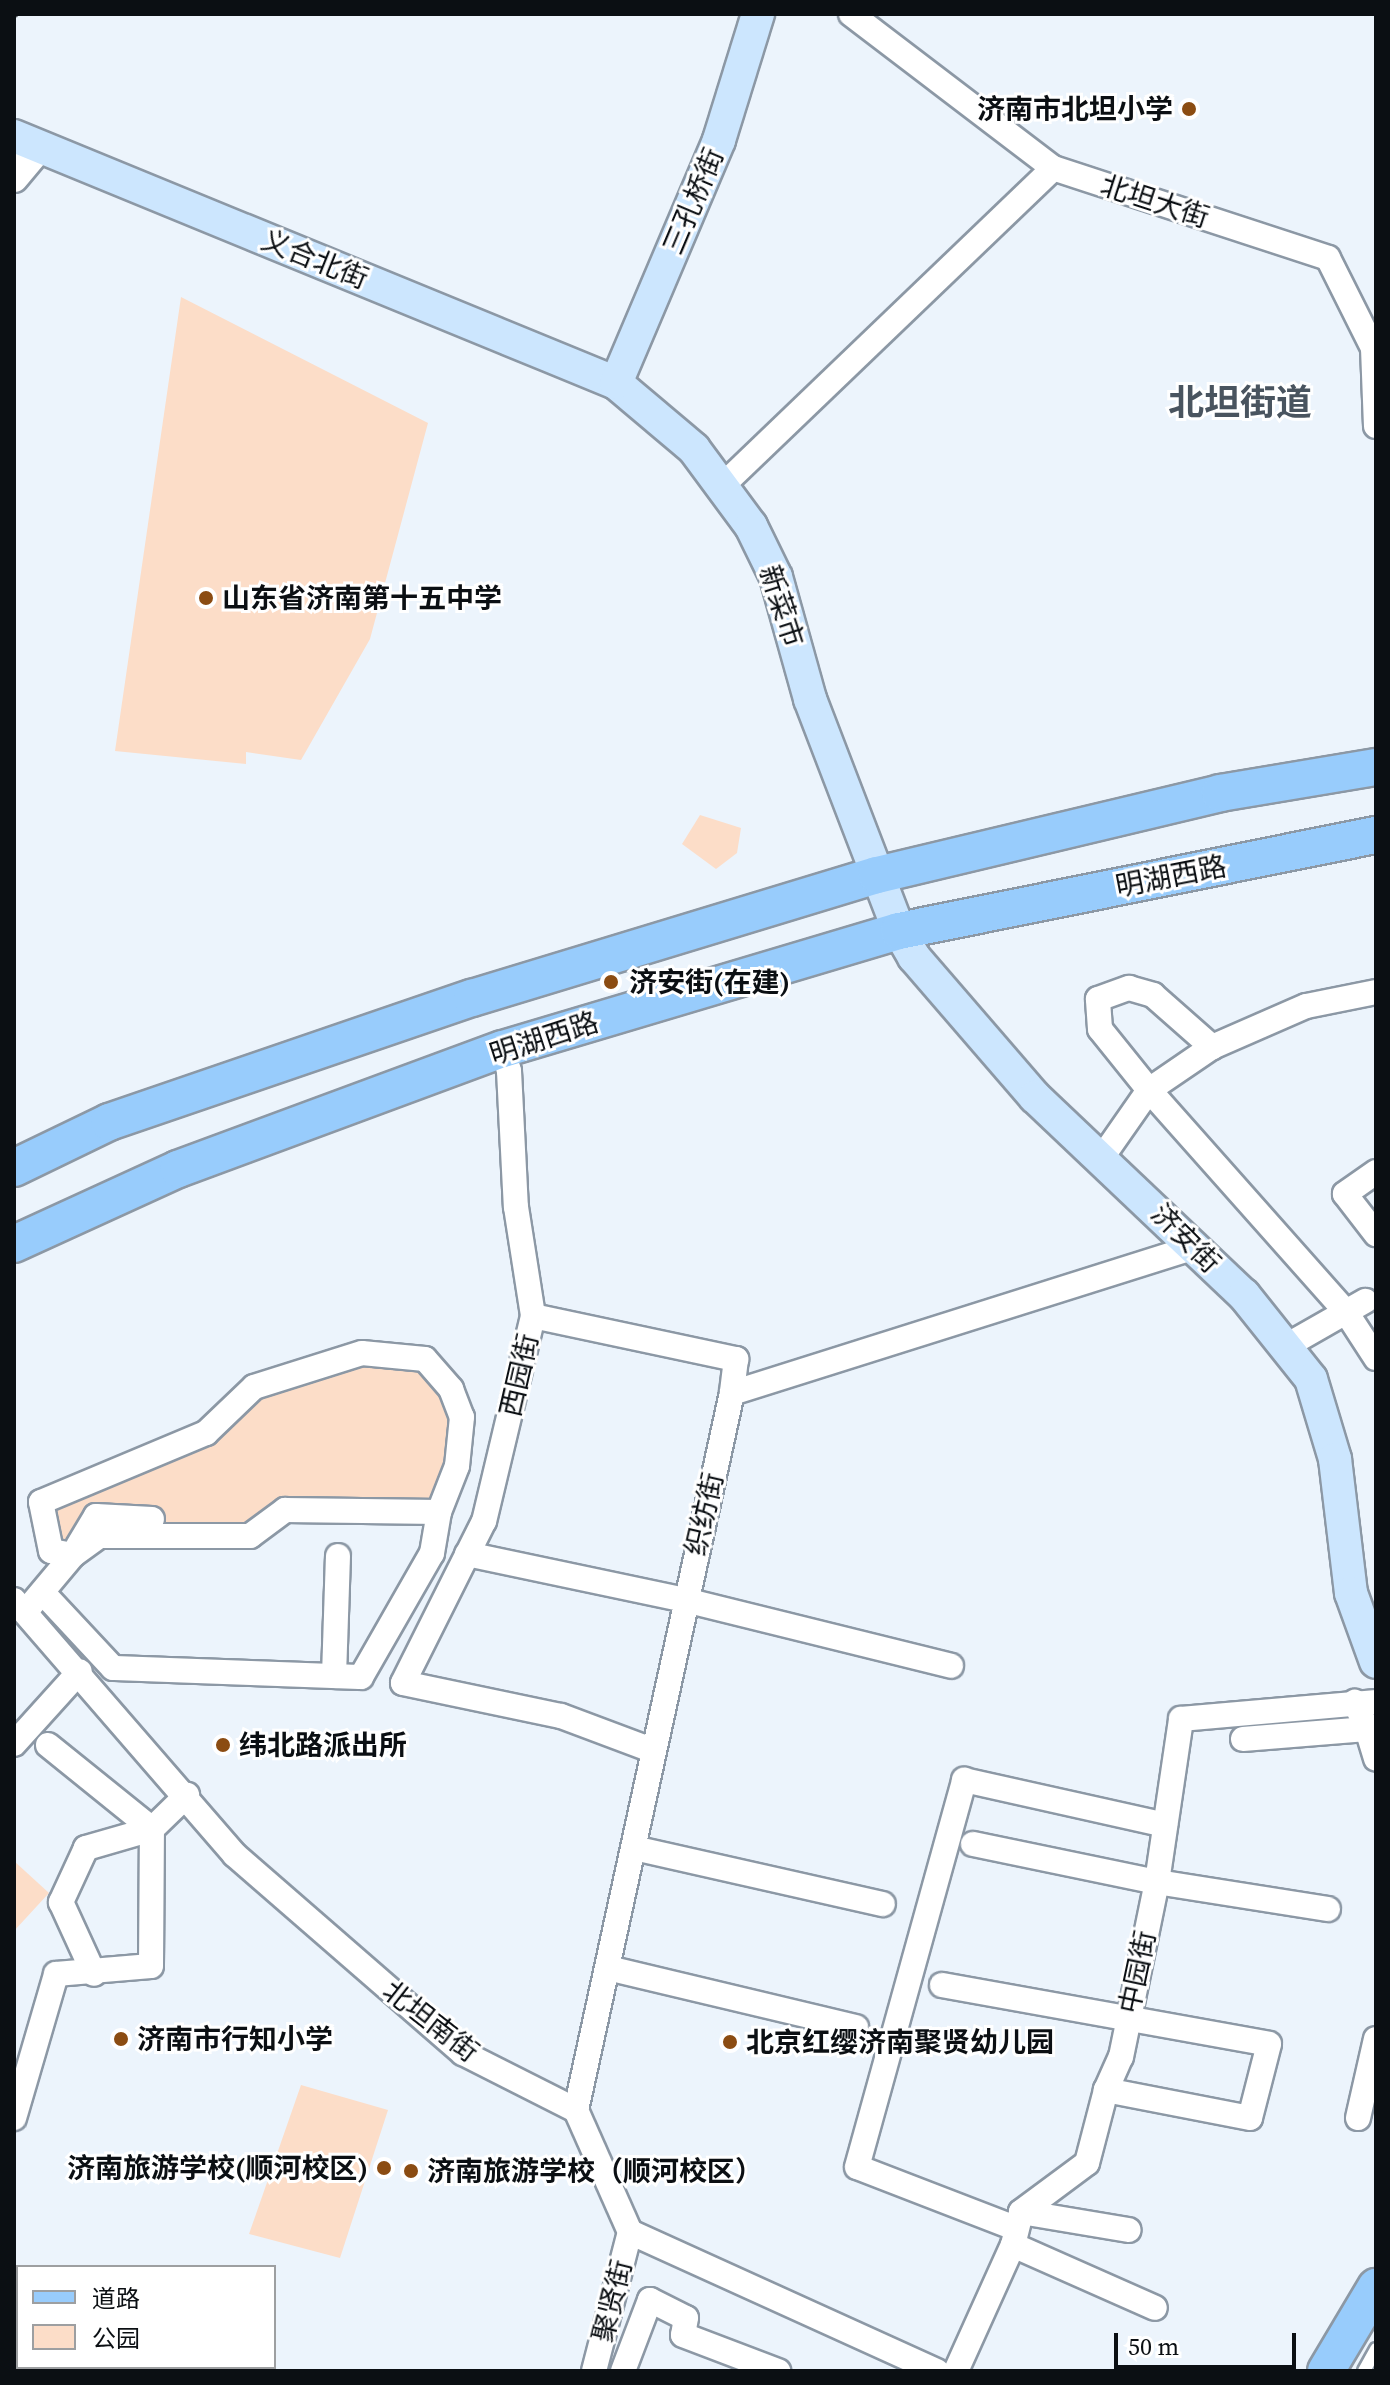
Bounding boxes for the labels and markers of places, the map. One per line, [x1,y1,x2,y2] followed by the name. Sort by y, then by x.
[977,92,1173,126] place label: 济南市北坦小学
[1180,100,1198,118] marker: 济南市北坦小学
[222,581,502,615] place label: 山东省济南第十五中学
[197,589,215,607] marker: 山东省济南第十五中学
[629,965,790,999] place label: 济安街(在建)
[600,971,622,993] marker: 济安街(在建)
[239,1728,407,1762] place label: 纬北路派出所
[214,1736,232,1754] marker: 纬北路派出所
[137,2022,333,2056] place label: 济南市行知小学
[746,2025,1054,2059] place label: 北京红缨济南聚贤幼儿园
[112,2030,130,2048] marker: 济南市行知小学
[721,2033,739,2051] marker: 北京红缨济南聚贤幼儿园
[67,2151,368,2185] place label: 济南旅游学校(顺河校区)
[427,2154,763,2188] place label: 济南旅游学校（顺河校区）
[375,2159,393,2177] marker: 济南旅游学校(顺河校区)
[402,2162,420,2180] marker: 济南旅游学校（顺河校区）

